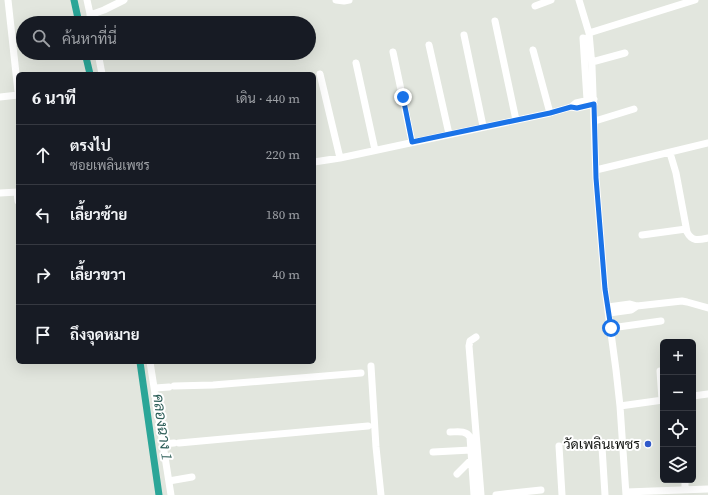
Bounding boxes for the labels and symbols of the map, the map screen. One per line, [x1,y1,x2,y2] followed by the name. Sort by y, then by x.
[394,88,412,106] route end
[602,319,620,337] route start
[148,392,178,462] water label: คลองฉาง 1
[563,434,640,454] place label: วัดเพลินเพชร
[643,439,653,449] marker: วัดเพลินเพชร

